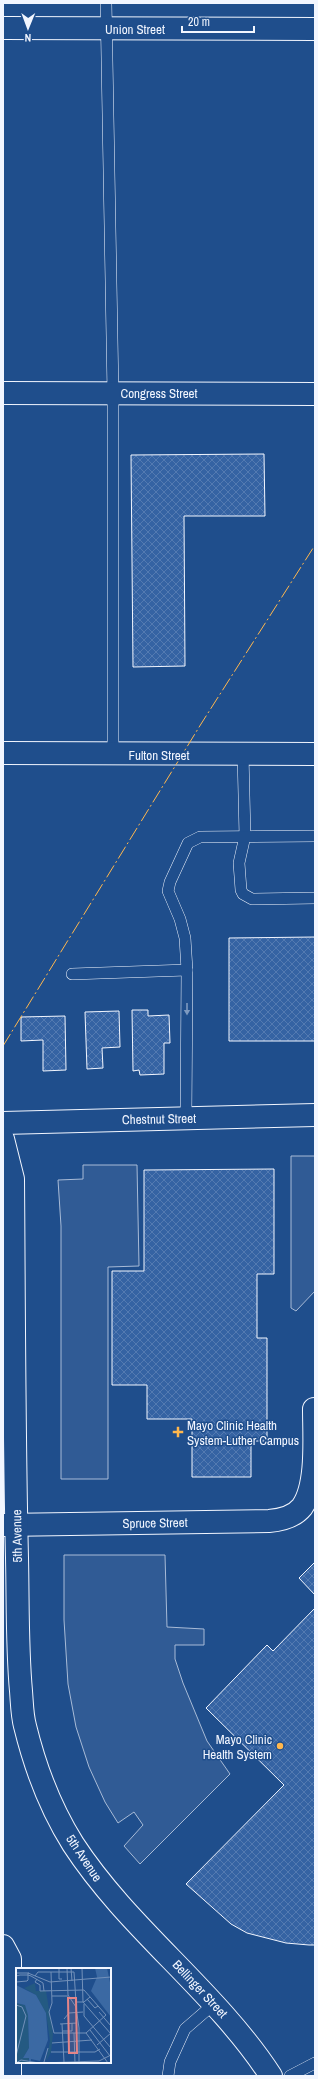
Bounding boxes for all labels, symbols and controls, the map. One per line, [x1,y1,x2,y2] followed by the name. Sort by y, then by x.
[8,8,48,48] north arrow
[182,8,254,34] scale bar
[188,14,210,30] text: 20 m
[105,21,165,38] street label: Union Street
[24,31,31,45] text: N
[120,385,198,402] street label: Congress Street
[128,747,190,764] street label: Fulton Street
[184,1003,190,1016] one-way arrow
[122,1110,196,1128] street label: Chestnut Street
[187,1417,299,1449] place label: Mayo Clinic Health System-Luther Campus
[172,1426,184,1438] marker: Mayo Clinic Health System-Luther Campus
[8,1509,26,1563] street label: 5th Avenue
[122,1514,188,1532] street label: Spruce Street
[203,1731,272,1763] place label: Mayo Clinic Health System
[275,1741,285,1751] marker: Mayo Clinic Health System
[62,1831,106,1885] street label: 5th Avenue
[169,1956,231,2022] street label: Bellinger Street
[16,1968,111,2063] inset map

